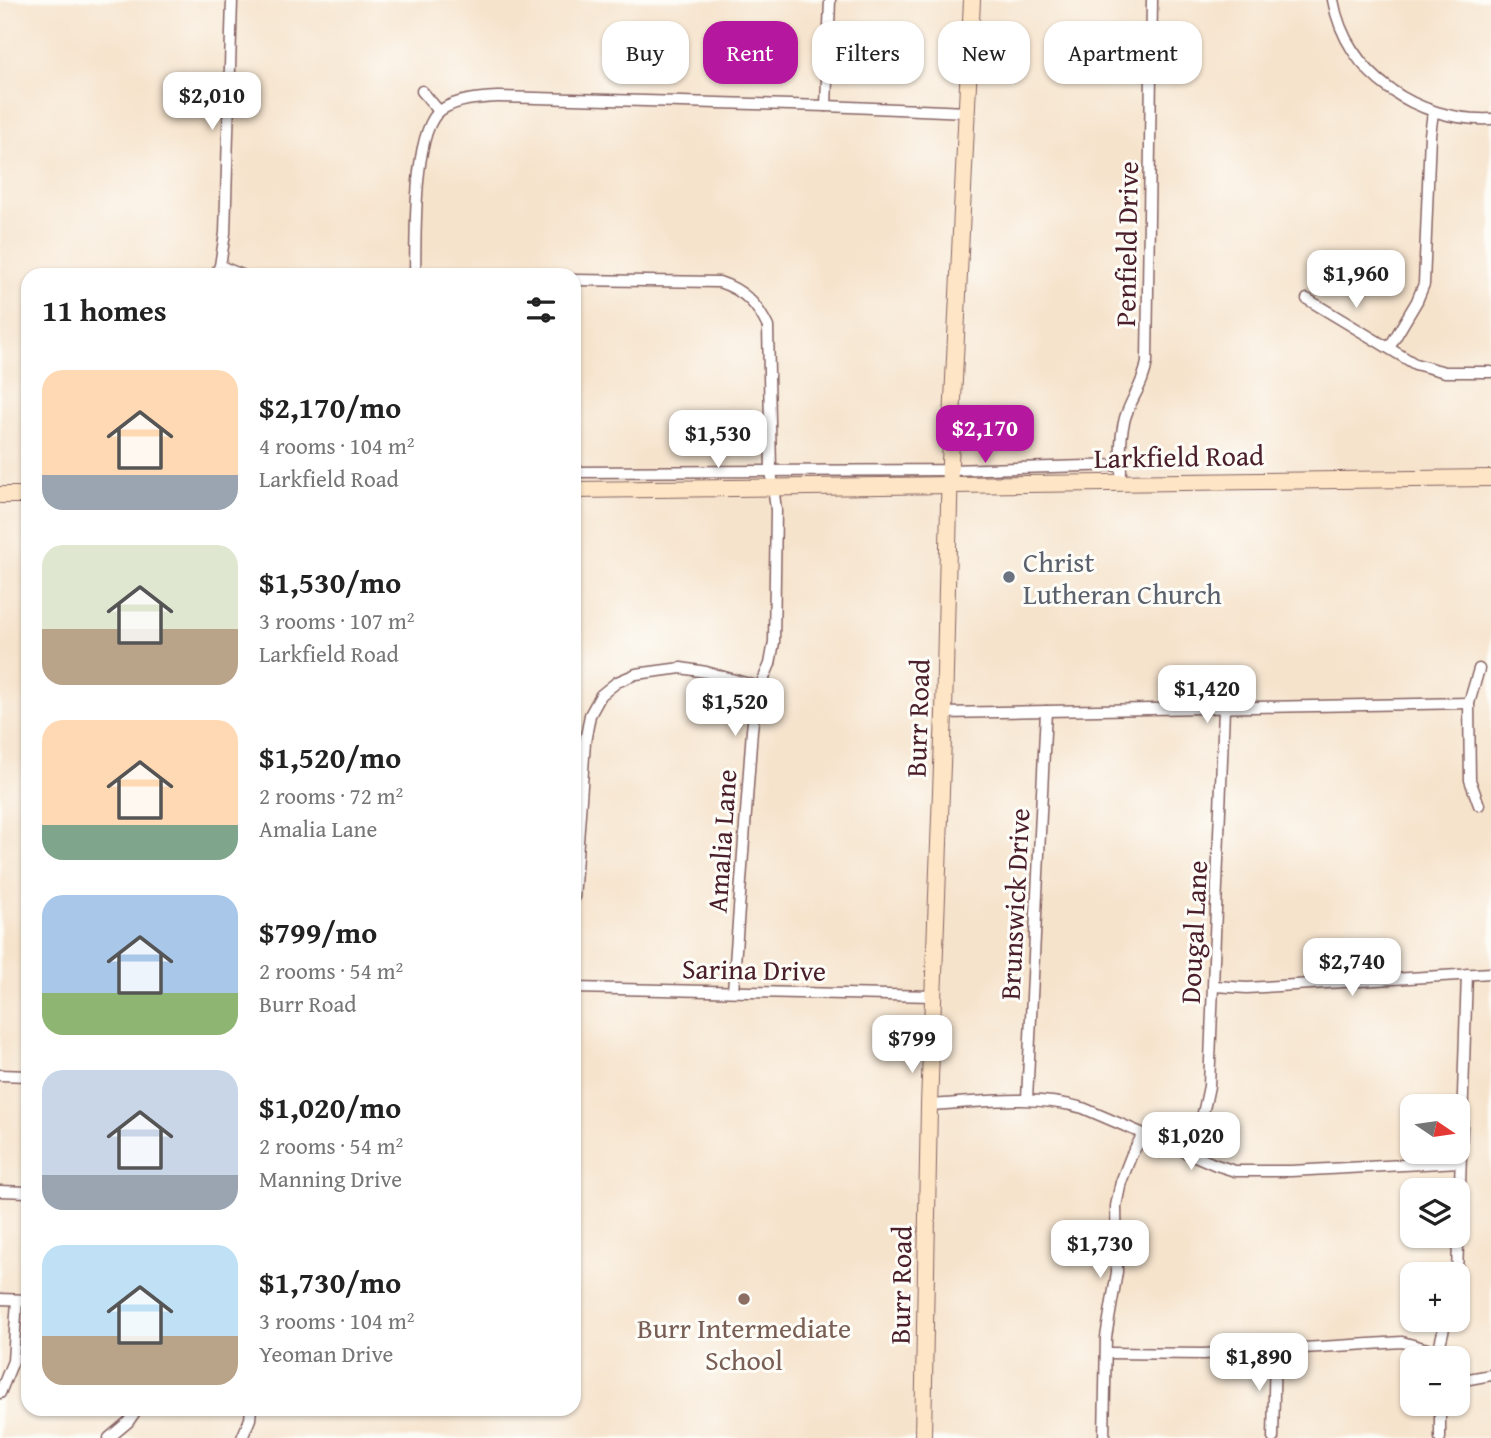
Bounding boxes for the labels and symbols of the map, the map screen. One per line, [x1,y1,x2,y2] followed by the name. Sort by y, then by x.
[155,72,269,132] pin: $2,010
[1104,161,1148,327] street label: Penfield Drive
[1299,250,1413,310] pin: $1,960
[928,406,1042,465] pin: $2,170
[661,410,775,470] pin: $1,530
[1094,434,1264,478] street label: Larkfield Road
[1023,541,1222,614] place label: Christ Lutheran Church
[1001,569,1017,585] marker: Christ Lutheran Church
[894,658,940,778] street label: Burr Road
[1150,666,1264,725] pin: $1,420
[678,678,792,738] pin: $1,520
[696,768,746,914] street label: Amalia Lane
[988,807,1040,1001] street label: Brunswick Drive
[1169,859,1217,1005] street label: Dougal Lane
[1295,939,1409,998] pin: $2,740
[682,947,826,991] street label: Sarina Drive
[871,1016,953,1075] pin: $799
[1400,1094,1470,1164] north arrow
[1134,1112,1248,1172] pin: $1,020
[1043,1220,1157,1280] pin: $1,730
[878,1225,922,1345] street label: Burr Road
[736,1291,752,1307] marker: Burr Intermediate School
[637,1307,851,1380] place label: Burr Intermediate School
[1202,1334,1316,1393] pin: $1,890

